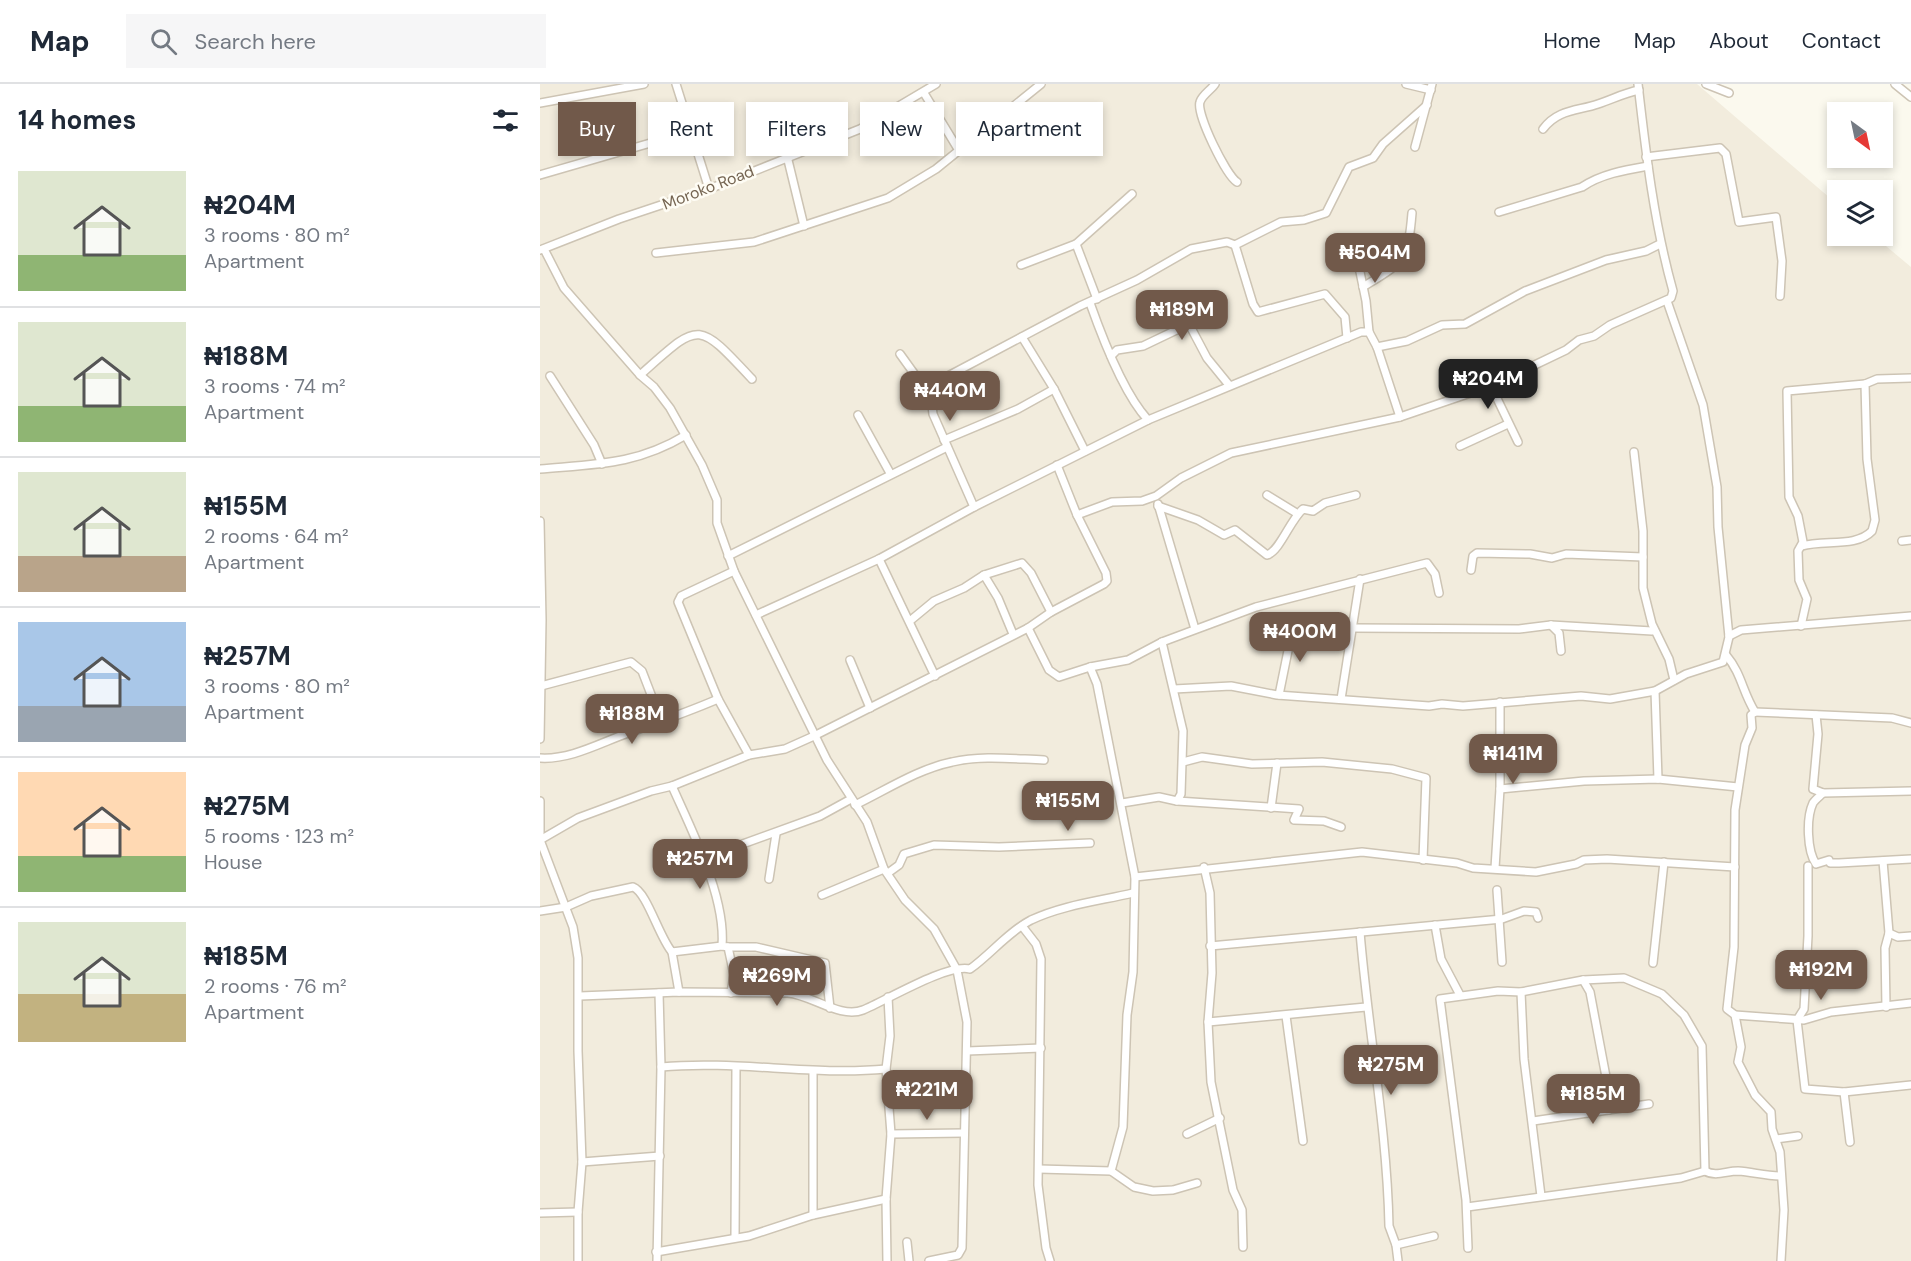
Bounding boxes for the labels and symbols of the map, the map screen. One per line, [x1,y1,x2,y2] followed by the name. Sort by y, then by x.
[1827,102,1893,168] north arrow
[659,160,757,215] street label: Moroko Road
[1333,233,1417,284] pin: ₦504M
[1140,290,1224,341] pin: ₦189M
[1446,359,1530,410] pin: ₦204M
[908,371,992,422] pin: ₦440M
[1258,612,1342,663] pin: ₦400M
[590,694,674,745] pin: ₦188M
[1471,734,1555,785] pin: ₦141M
[1026,781,1110,832] pin: ₦155M
[658,839,742,890] pin: ₦257M
[1779,950,1863,1001] pin: ₦192M
[735,956,819,1007] pin: ₦269M
[1349,1045,1433,1096] pin: ₦275M
[885,1070,969,1121] pin: ₦221M
[1551,1074,1635,1125] pin: ₦185M

